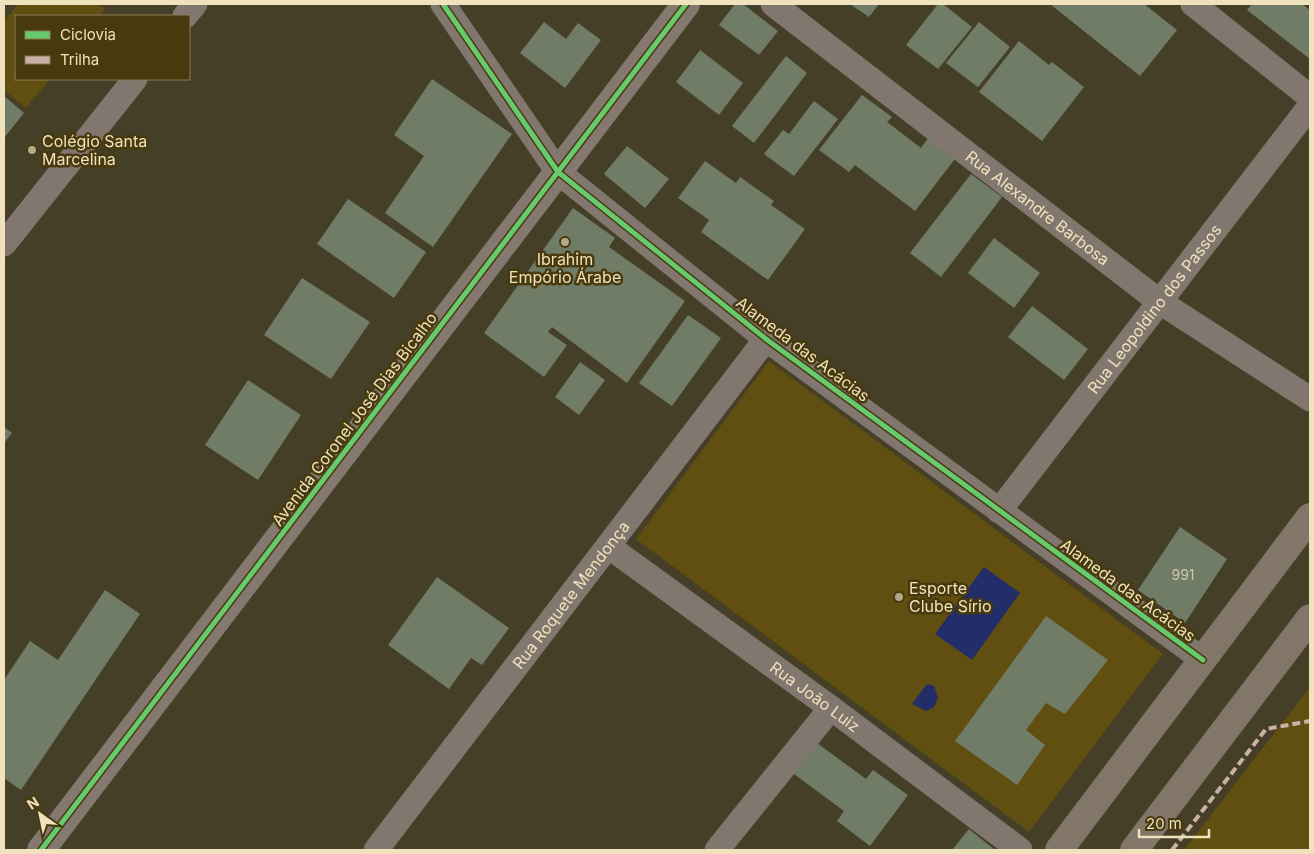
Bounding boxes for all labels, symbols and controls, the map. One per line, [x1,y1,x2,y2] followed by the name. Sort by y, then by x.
[15,15,190,80] legend
[60,25,116,44] text: Ciclovia
[60,50,99,69] text: Trilha
[42,131,147,169] place label: Colégio Santa Marcelina
[26,144,38,156] marker: Colégio Santa Marcelina
[962,146,1114,269] street label: Rua Alexandre Barbosa
[1083,220,1226,397] street label: Rua Leopoldino dos Passos
[559,236,571,248] marker: Ibrahim Empório Árabe
[509,249,621,287] place label: Ibrahim Empório Árabe
[732,292,874,406] street label: Alameda das Acácias
[267,308,441,530] street label: Avenida Coronel José Dias Bicalho
[508,517,634,673] street label: Rua Roquete Mendonça
[1057,534,1199,646] street label: Alameda das Acácias
[1171,566,1195,583] house number: 991
[909,578,992,616] place label: Esporte Clube Sírio
[893,591,905,603] marker: Esporte Clube Sírio
[766,657,864,736] street label: Rua João Luiz
[15,789,65,839] north arrow
[24,793,42,813] text: N
[1139,806,1209,838] scale bar
[1146,814,1182,833] text: 20 m

